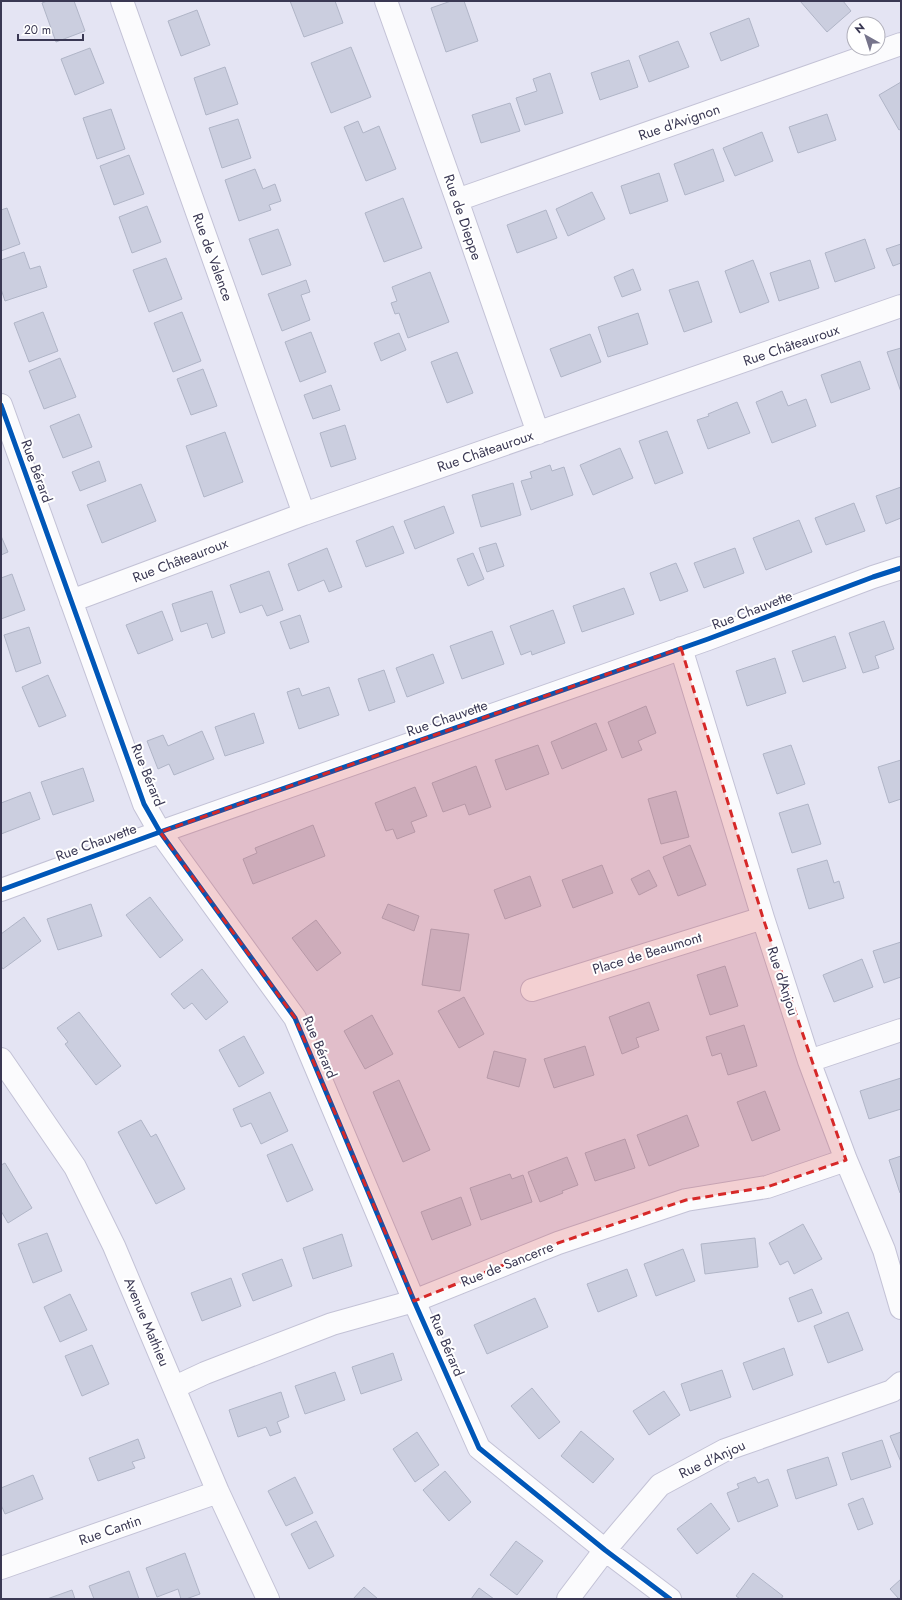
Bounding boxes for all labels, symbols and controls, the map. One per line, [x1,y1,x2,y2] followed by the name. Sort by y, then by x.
[18,16,83,42] scale bar
[846,16,886,56] north arrow
[851,19,868,37] text: N
[24,21,51,39] text: 20 m
[635,99,723,145] street label: Rue d'Avignon
[439,171,487,263] street label: Rue de Dieppe
[188,210,238,304] street label: Rue de Valence
[740,319,842,371] street label: Rue Châteauroux
[434,425,536,477] street label: Rue Châteauroux
[16,437,58,505] street label: Rue Bérard
[130,533,231,587] street label: Rue Châteauroux
[709,585,795,635] street label: Rue Chauvette
[404,695,490,741] street label: Rue Chauvette
[126,741,170,809] street label: Rue Bérard
[53,818,139,866] street label: Rue Chauvette
[590,927,705,979] street label: Place de Beaumont
[762,944,804,1018] street label: Rue d'Anjou
[298,1013,342,1081] street label: Rue Bérard
[458,1236,556,1292] street label: Rue de Sancerre
[119,1274,175,1370] street label: Avenue Mathieu
[425,1311,469,1379] street label: Rue Bérard
[675,1435,749,1483] street label: Rue d'Anjou
[76,1510,144,1550] street label: Rue Cantin

